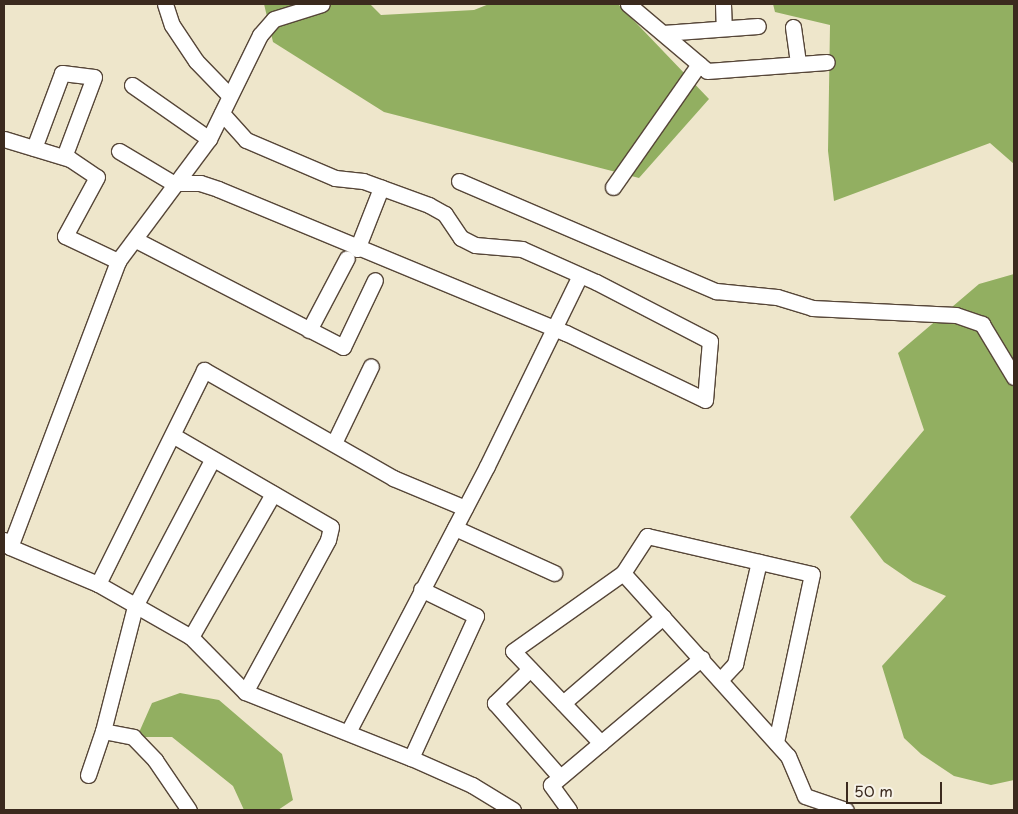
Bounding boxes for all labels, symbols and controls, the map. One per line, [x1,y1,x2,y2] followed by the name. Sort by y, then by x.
[848,772,944,804] scale bar
[854,779,893,802] text: 50 m

